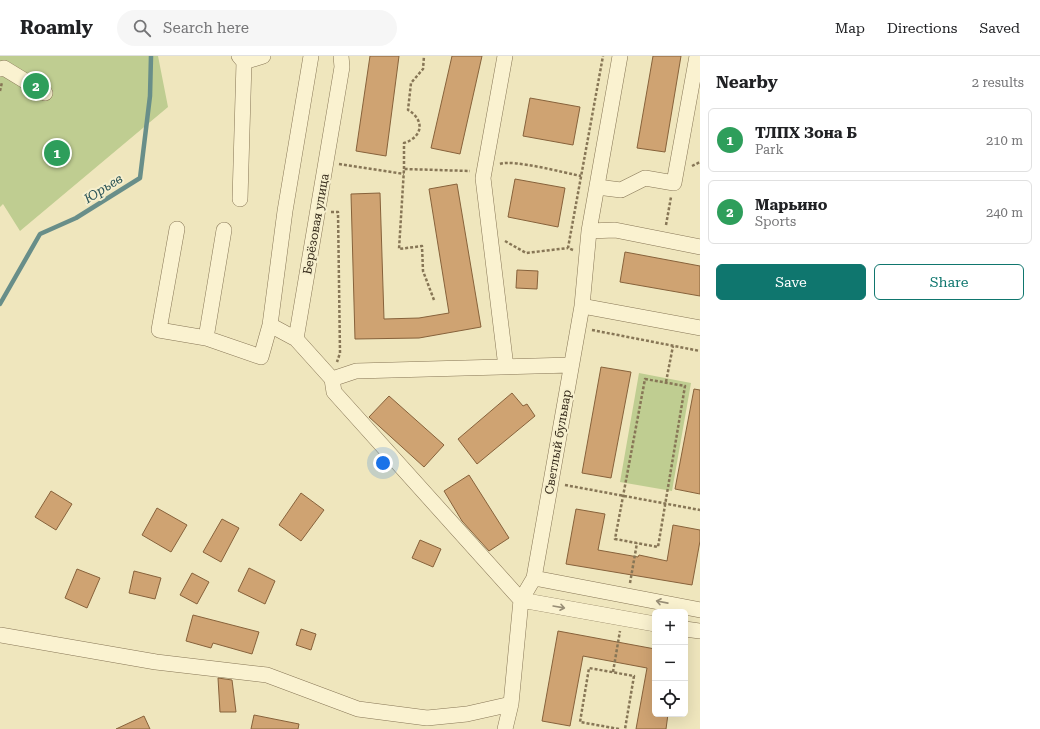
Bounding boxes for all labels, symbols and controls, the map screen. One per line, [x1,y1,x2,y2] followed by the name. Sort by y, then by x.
[117,10,397,46] search box
[20,16,93,39] text: Roamly
[131,17,153,39] icon: search
[163,19,249,37] text: Search here
[835,20,865,36] text: Map
[887,20,957,36] text: Directions
[979,20,1020,36] text: Saved
[23,71,49,101] pin: 2
[716,72,778,92] text: Nearby
[972,75,1024,90] text: 2 results
[755,124,857,142] text: ТЛПХ Зона Б
[726,133,734,148] text: 1
[986,133,1023,148] text: 210 m
[44,138,70,168] pin: 1
[755,142,784,157] text: Park
[80,171,126,207] water label: Юрьев
[300,172,332,276] street label: Берёзовая улица
[755,196,827,214] text: Марьино
[726,205,734,220] text: 2
[986,205,1023,220] text: 240 m
[755,214,796,229] text: Sports
[716,264,866,300] button: Save
[874,264,1024,300] button: Share
[542,388,574,495] street label: Светлый бульвар
[373,453,393,473] your location
[656,598,669,606] one-way arrow
[552,603,565,611] one-way arrow
[652,609,688,717] map controls
[652,609,688,645] button: +
[652,645,688,681] button: −
[652,681,688,717] button: locate

